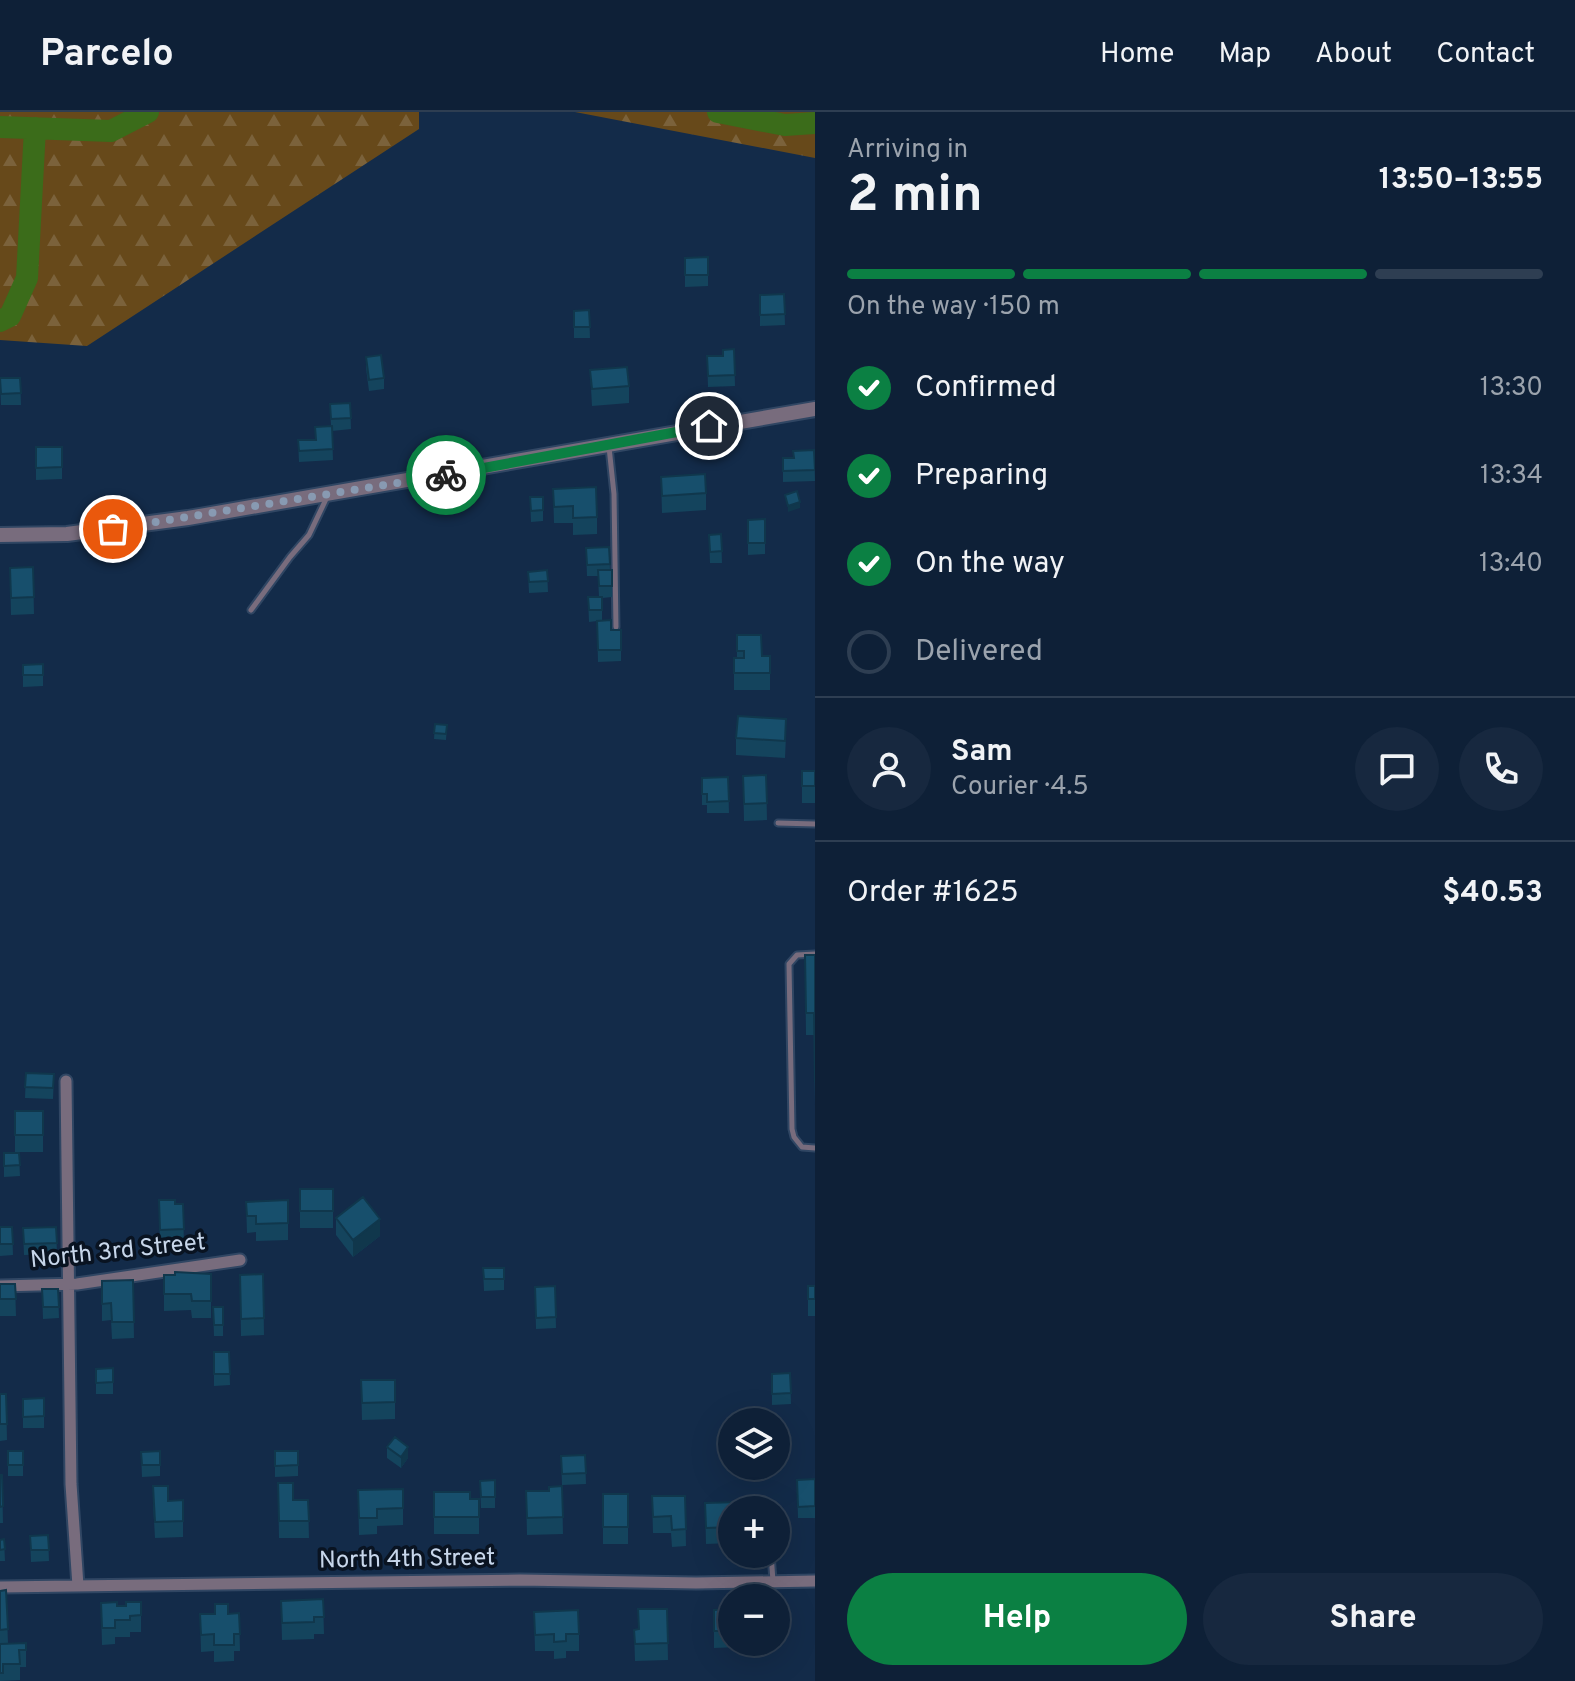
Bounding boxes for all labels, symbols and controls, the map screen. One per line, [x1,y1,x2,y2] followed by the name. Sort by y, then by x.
[40,31,174,80] text: Parcelo
[1100,37,1174,73] text: Home
[1218,37,1271,73] text: Map
[1315,37,1392,73] text: About
[1436,37,1535,73] text: Contact
[847,134,968,167] text: Arriving in
[1379,162,1543,199] text: 13:50–13:55
[847,164,983,230] text: 2 min
[847,291,1060,324] text: On the way · 150 m
[847,366,891,410] icon: check
[915,370,1057,407] text: Confirmed
[1480,372,1543,405] text: 13:30
[675,392,743,460] pin
[687,404,731,448] icon: home
[406,435,486,515] courier
[424,453,468,497] icon: bike
[847,454,891,498] icon: check
[915,458,1048,495] text: Preparing
[1480,460,1543,493] text: 13:34
[79,495,147,563] pin
[91,507,135,551] icon: bag
[847,542,891,586] icon: check
[915,546,1065,583] text: On the way
[1479,548,1543,581] text: 13:40
[915,634,1043,671] text: Delivered
[847,727,931,811] button: person
[1355,727,1439,811] button: chat
[1459,727,1543,811] button: phone
[951,734,1013,771] text: Sam
[951,771,1089,804] text: Courier · 4.5
[847,875,1019,912] text: Order #1625
[1442,875,1543,912] text: $40.53
[29,1228,207,1276] street label: North 3rd Street
[718,1408,790,1656] map controls
[718,1408,790,1480] button: layers
[718,1496,790,1568] button: +
[319,1543,495,1577] street label: North 4th Street
[847,1573,1187,1665] button: Help
[1203,1573,1543,1665] button: Share
[718,1584,790,1656] button: −

